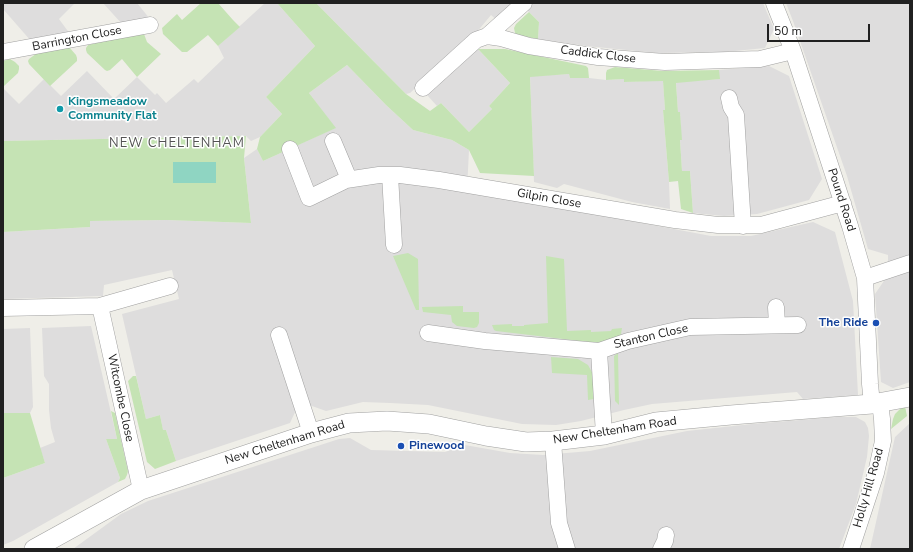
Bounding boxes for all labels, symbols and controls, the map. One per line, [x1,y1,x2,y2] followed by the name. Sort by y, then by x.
[769,16,872,42] scale bar
[31,23,123,55] street label: Barrington Close
[774,23,802,39] text: 50 m
[559,43,637,67] street label: Caddick Close
[68,95,157,123] place label: Kingsmeadow Community Flat
[55,104,65,114] marker: Kingsmeadow Community Flat
[109,136,245,152] district label: NEW CHELTENHAM
[824,167,858,233] street label: Pound Road
[516,186,582,212] street label: Gilpin Close
[819,316,868,330] place label: The Ride
[871,318,881,328] marker: The Ride
[612,321,690,353] street label: Stanton Close
[104,353,136,443] street label: Witcombe Close
[552,414,678,448] street label: New Cheltenham Road
[223,418,347,468] street label: New Cheltenham Road
[409,439,464,453] place label: Pinewood
[396,441,406,451] marker: Pinewood
[851,447,887,529] street label: Holly Hill Road

